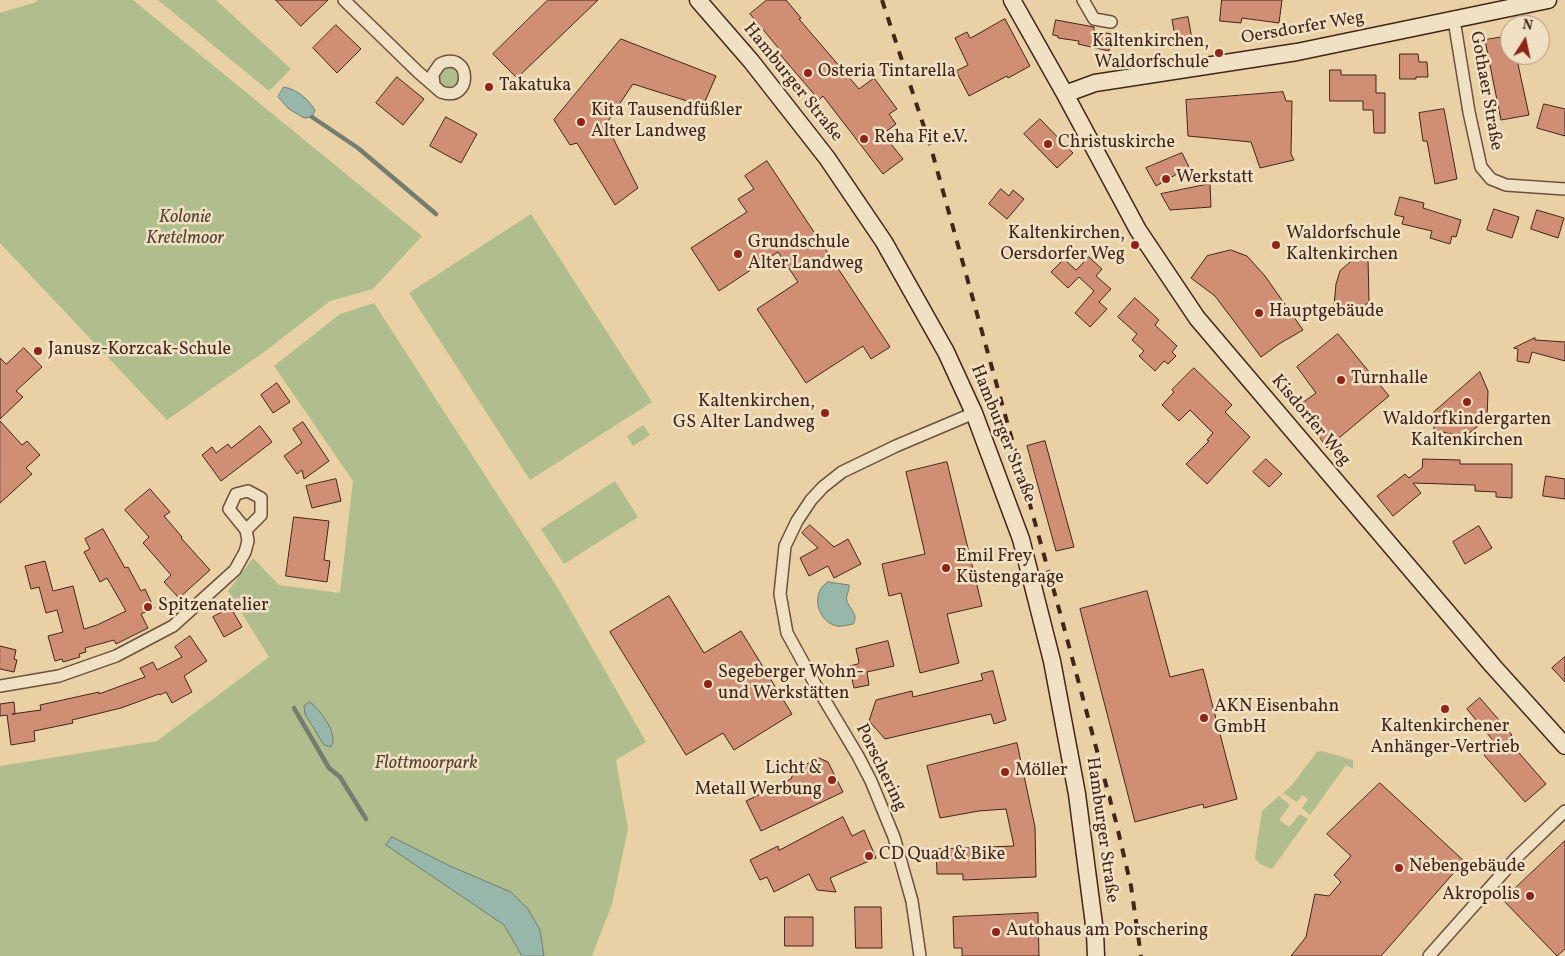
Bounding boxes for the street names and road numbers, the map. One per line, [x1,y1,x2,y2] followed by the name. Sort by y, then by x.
[1240,8,1366,50] street label: Oersdorfer Weg
[737,19,847,147] street label: Hamburger Straße
[1464,30,1506,152] street label: Gothaer Straße
[964,362,1040,506] street label: Hamburger Straße
[1265,371,1355,471] street label: Kisdorfer Weg
[850,721,910,815] street label: Porschering
[1080,756,1122,904] street label: Hamburger Straße

